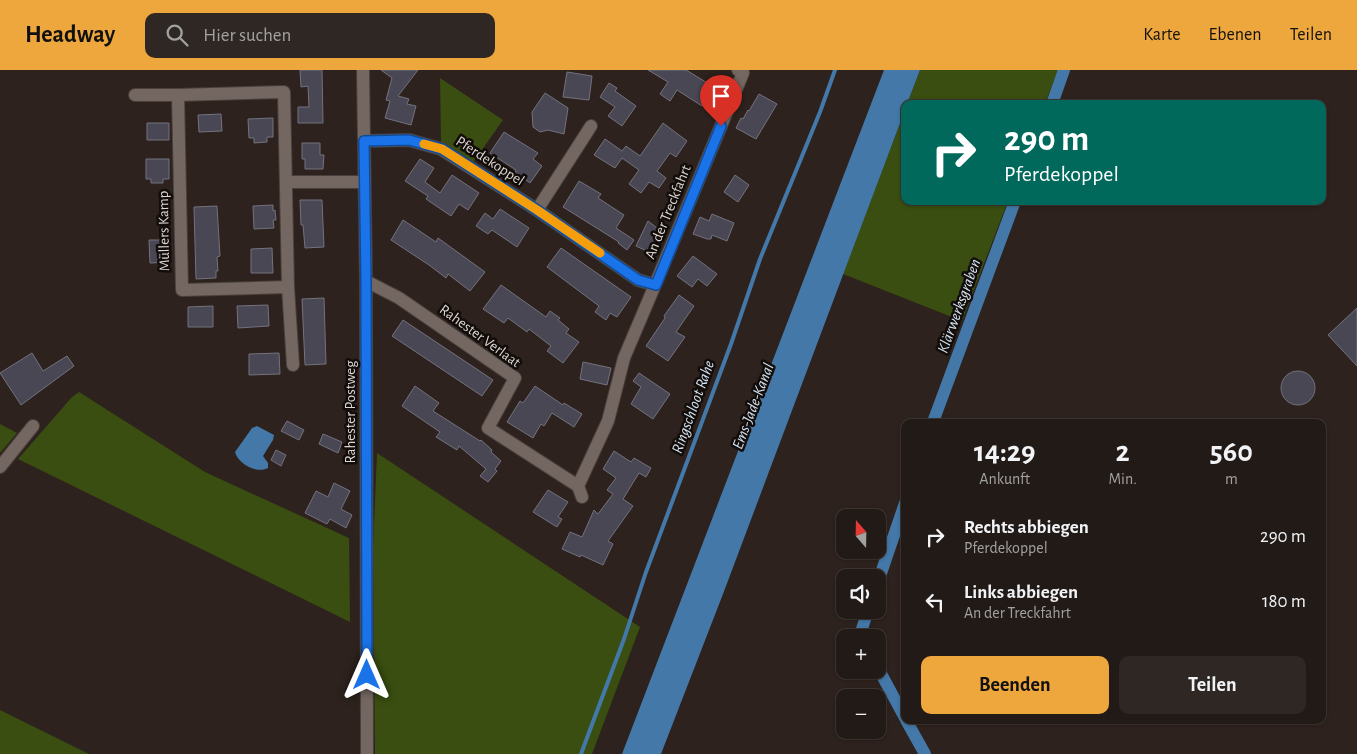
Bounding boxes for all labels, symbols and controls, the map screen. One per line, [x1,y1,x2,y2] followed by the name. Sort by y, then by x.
[145,13,495,58] search box
[163,21,191,49] icon: search
[25,23,115,47] text: Headway
[203,26,291,45] text: Hier suchen
[1143,26,1181,44] text: Karte
[1209,26,1262,44] text: Ebenen
[1290,26,1332,44] text: Teilen
[700,75,742,126] pin
[707,82,735,110] icon: arrive
[921,120,986,185] icon: right
[1004,122,1089,157] text: 290 m
[453,133,527,189] street label: Pferdekoppel
[642,163,694,261] street label: An der Treckfahrt
[1004,163,1119,185] text: Pferdekoppel
[156,190,172,272] street label: Müllers Kamp
[935,257,983,355] water label: Klärwerksgraben
[437,302,523,370] street label: Rahester Verlaat
[669,358,717,456] water label: Ringschloot Rahe
[343,360,358,463] street label: Rahester Postweg
[729,361,777,451] water label: Ems-Jade-Kanal
[974,437,1035,467] text: 14:29
[1116,437,1130,467] text: 2
[1210,437,1253,467] text: 560
[979,471,1030,487] text: Ankunft
[1108,471,1137,487] text: Min.
[1225,471,1238,487] text: m
[836,509,886,559] north arrow
[836,509,886,739] map controls
[964,518,1089,537] text: Rechts abbiegen
[921,523,949,551] icon: right
[1260,527,1306,546] text: 290 m
[964,540,1048,556] text: Pferdekoppel
[836,569,886,619] button: sound
[964,583,1078,602] text: Links abbiegen
[921,588,949,616] icon: left
[1262,592,1306,611] text: 180 m
[964,605,1071,621] text: An der Treckfahrt
[836,629,886,679] button: +
[340,648,392,700] position arrow
[921,656,1109,714] button: Beenden
[1119,656,1306,714] button: Teilen
[836,689,886,739] button: −

